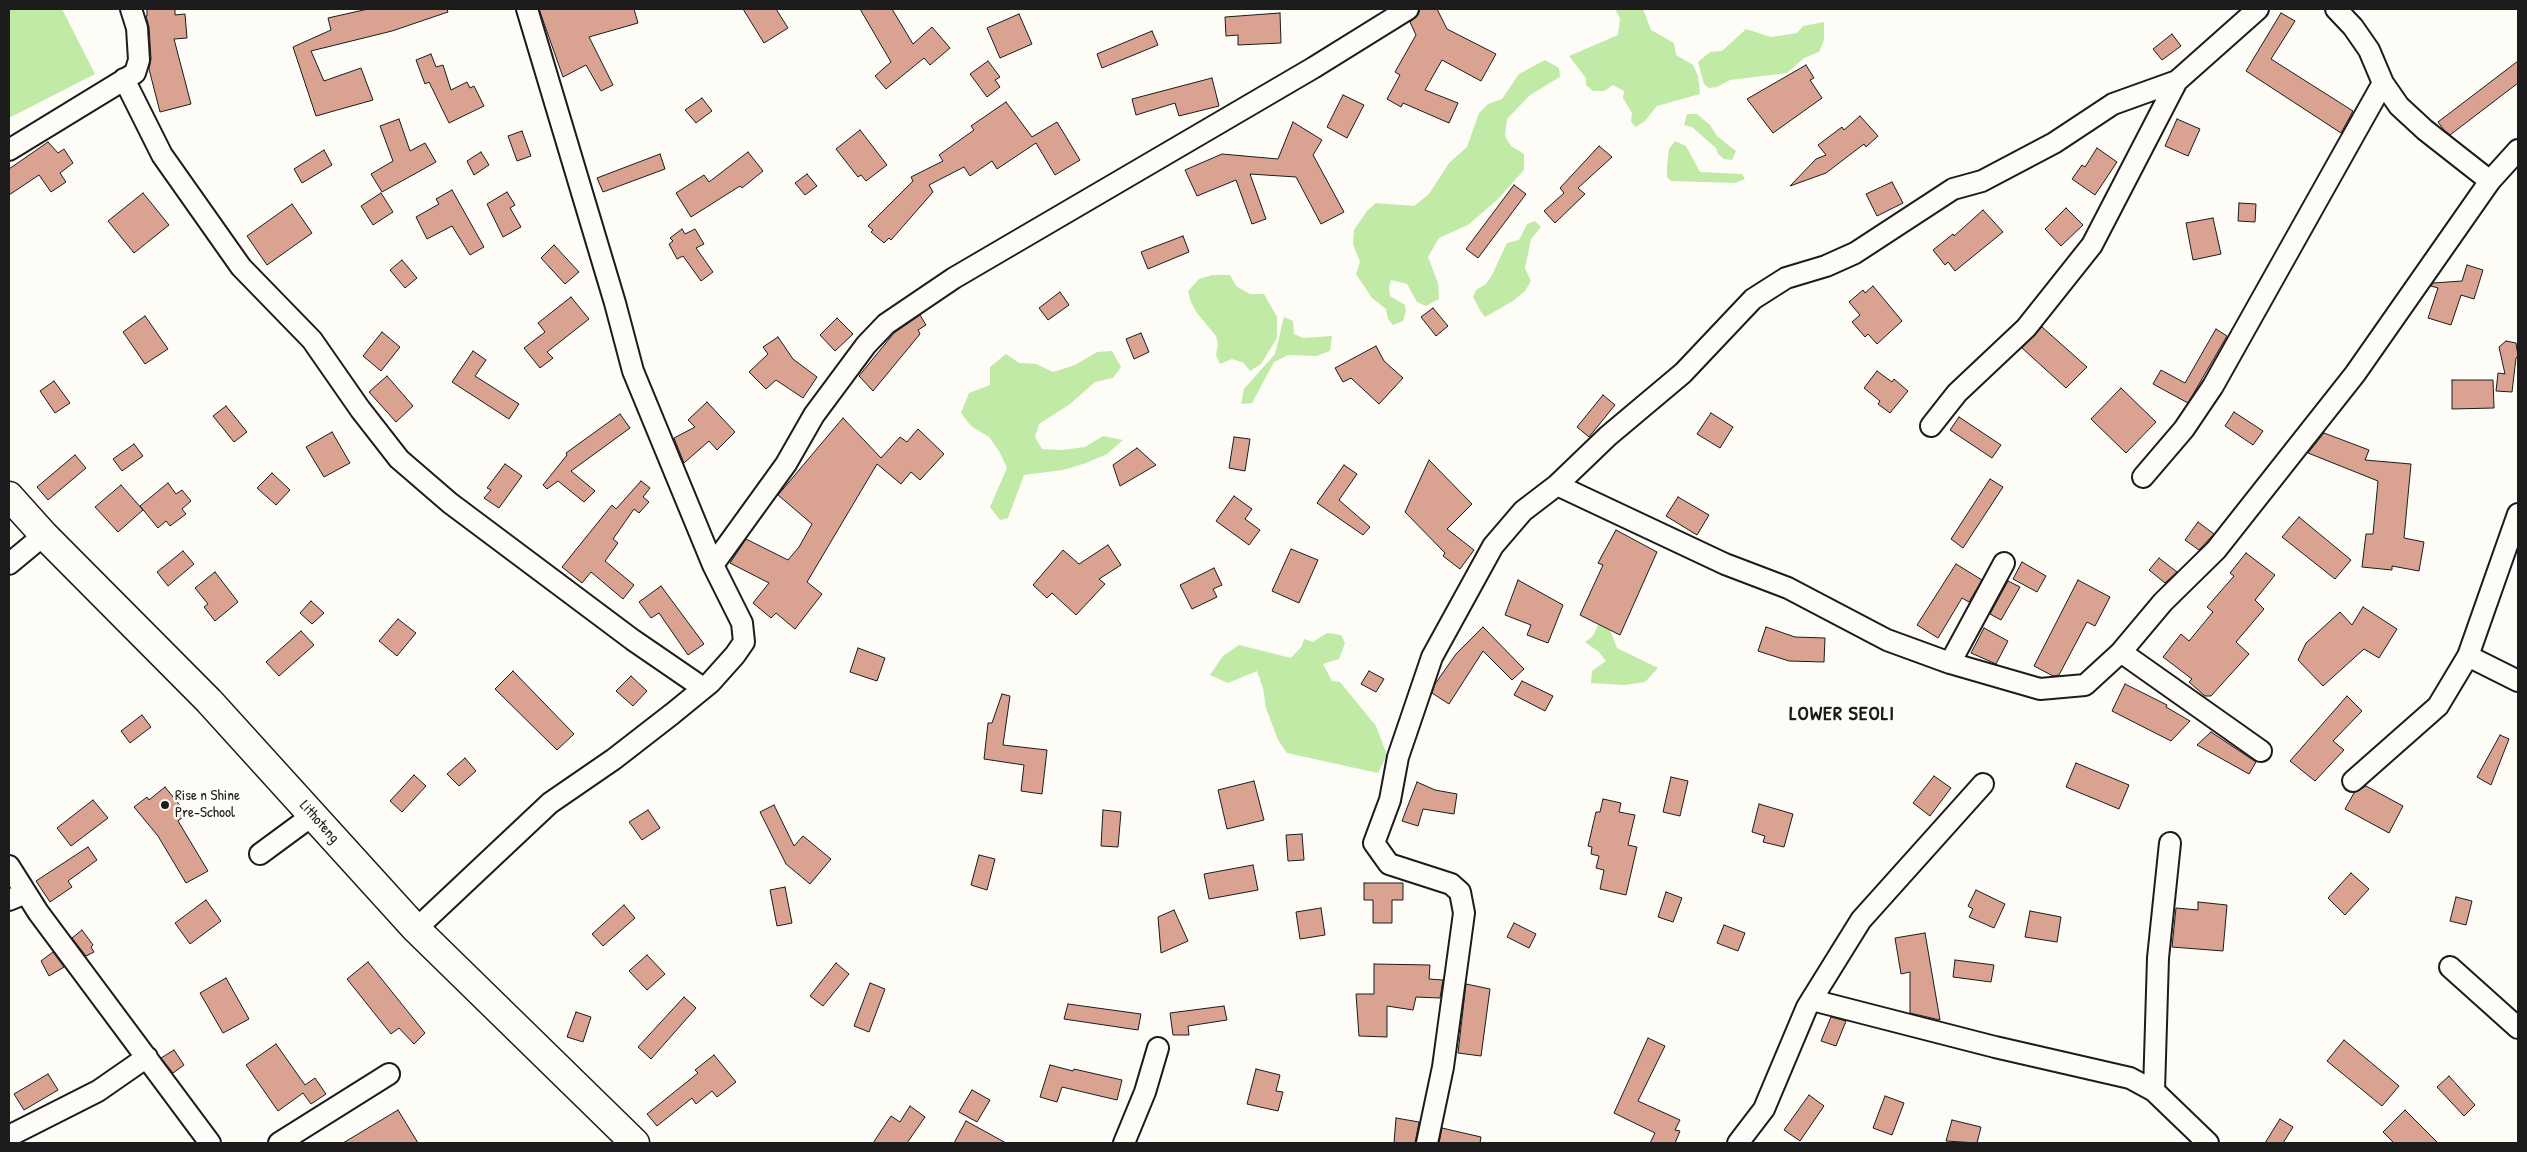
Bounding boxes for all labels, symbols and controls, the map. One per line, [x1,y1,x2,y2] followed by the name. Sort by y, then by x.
[1788,703,1896,727] district label: LOWER SEOLI
[175,787,240,822] place label: Rise n Shine Pre-School
[295,797,343,847] street label: Lithoteng
[159,799,171,811] marker: Rise n Shine Pre-School

